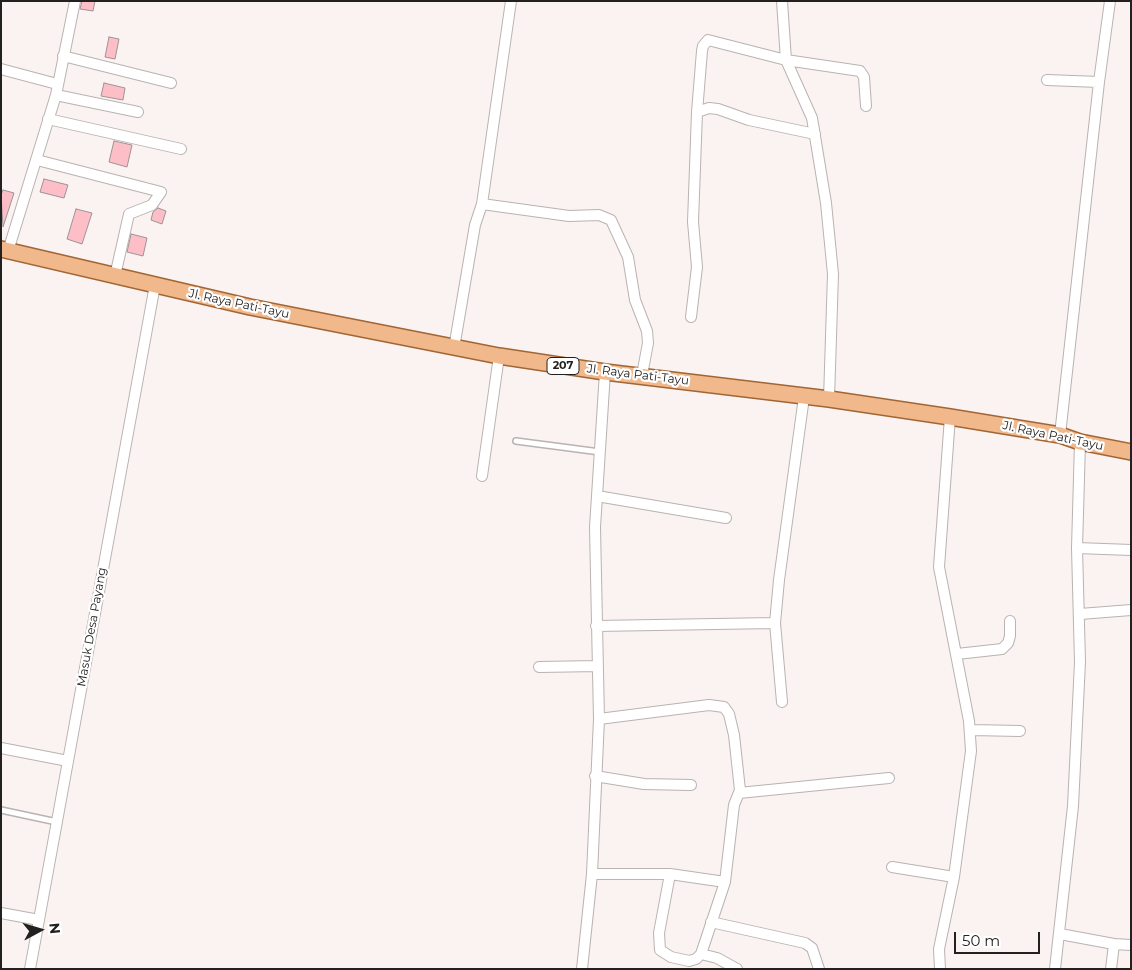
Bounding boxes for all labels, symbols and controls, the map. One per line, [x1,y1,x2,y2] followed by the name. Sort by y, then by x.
[187,286,291,322] street label: Jl. Raya Pati-Tayu
[547,358,579,374] road number: 207
[586,362,690,388] street label: Jl. Raya Pati-Tayu
[1001,418,1105,454] street label: Jl. Raya Pati-Tayu
[74,566,110,688] street label: Masuk Desa Payang
[15,905,65,955] north arrow
[45,922,64,935] text: N
[957,922,1043,954] scale bar
[962,931,1000,950] text: 50 m

